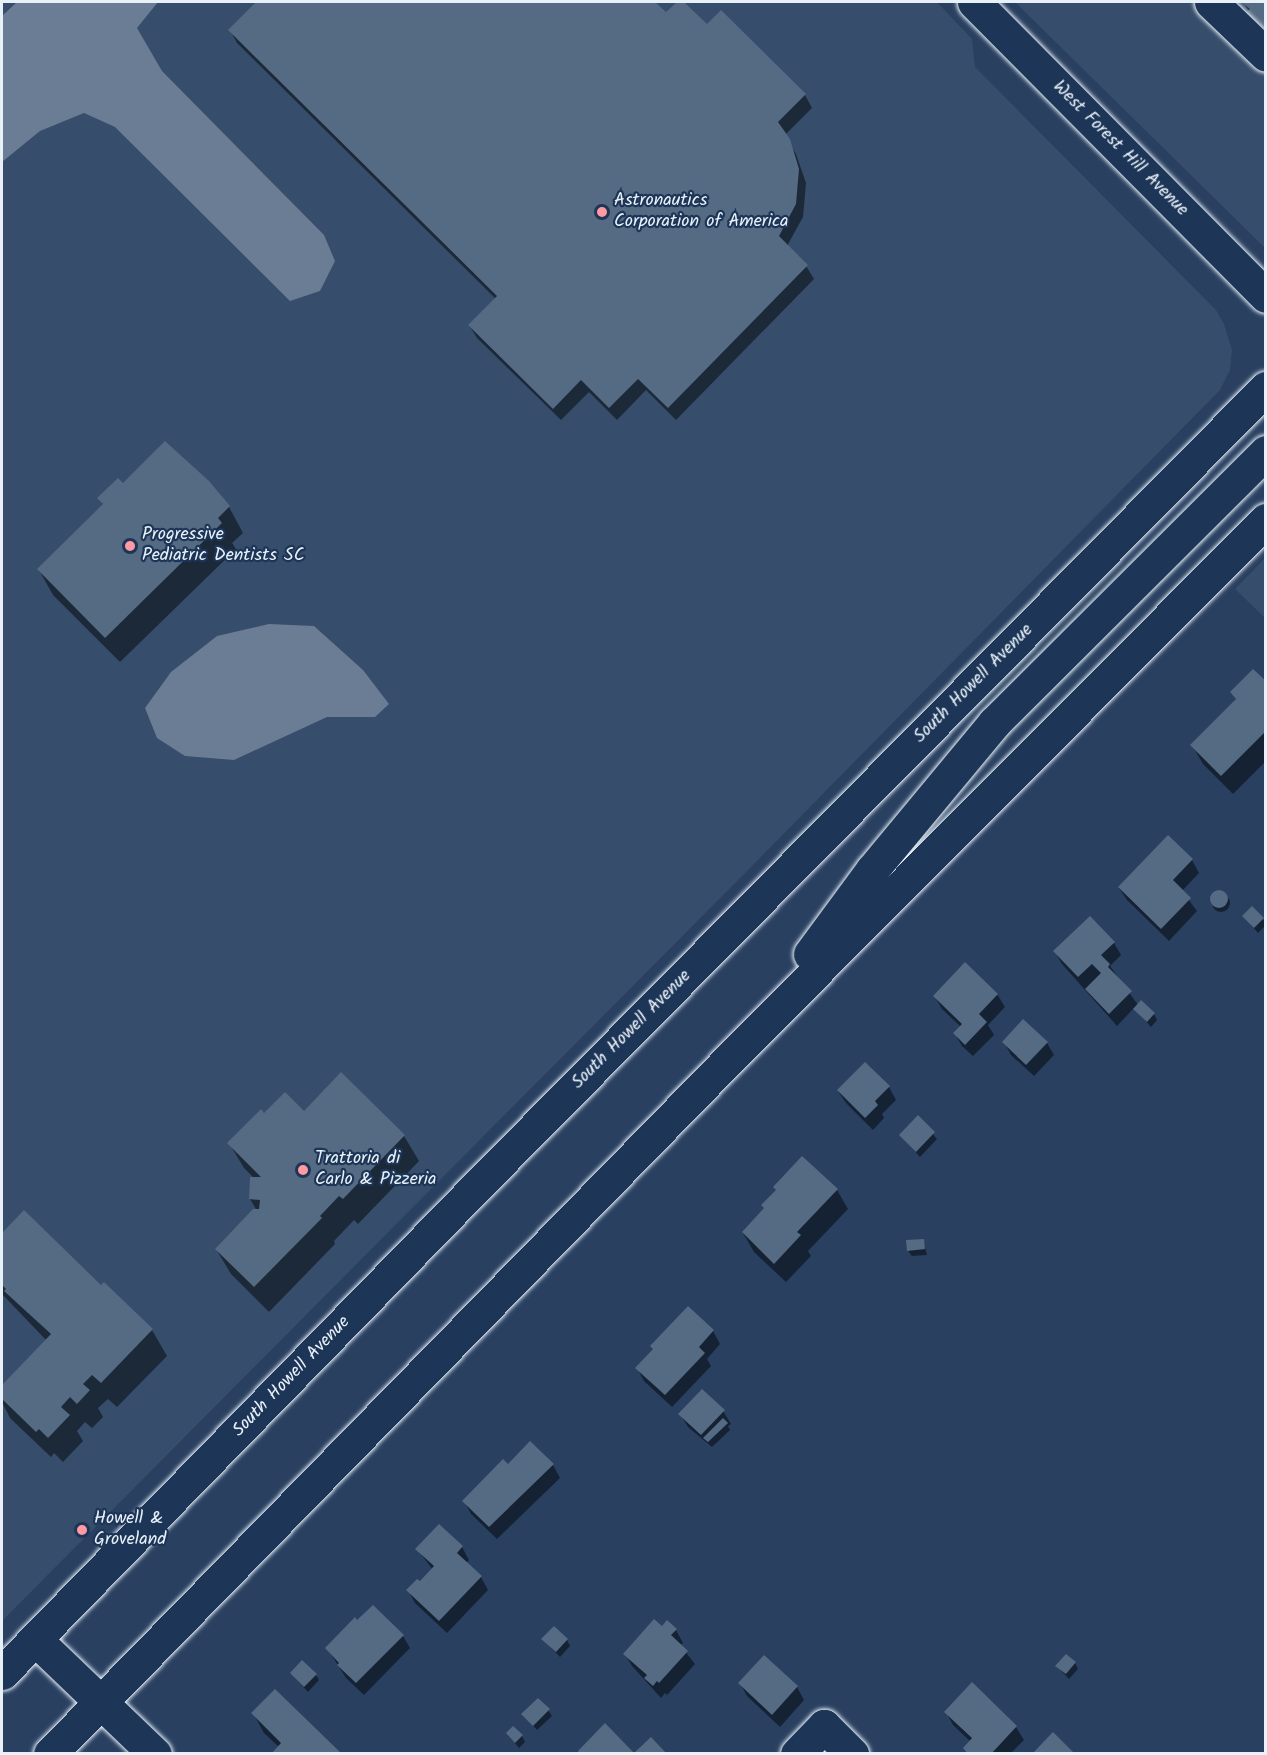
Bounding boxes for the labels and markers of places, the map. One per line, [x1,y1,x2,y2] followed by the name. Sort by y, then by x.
[614,191,788,234] place label: Astronautics Corporation of America
[595,205,609,219] marker: Astronautics Corporation of America
[142,525,304,568] place label: Progressive Pediatric Dentists SC
[123,539,137,553] marker: Progressive Pediatric Dentists SC
[315,1149,437,1192] place label: Trattoria di Carlo & Pizzeria
[296,1163,310,1177] marker: Trattoria di Carlo & Pizzeria
[94,1509,166,1552] place label: Howell & Groveland
[75,1523,89,1537] marker: Howell & Groveland

